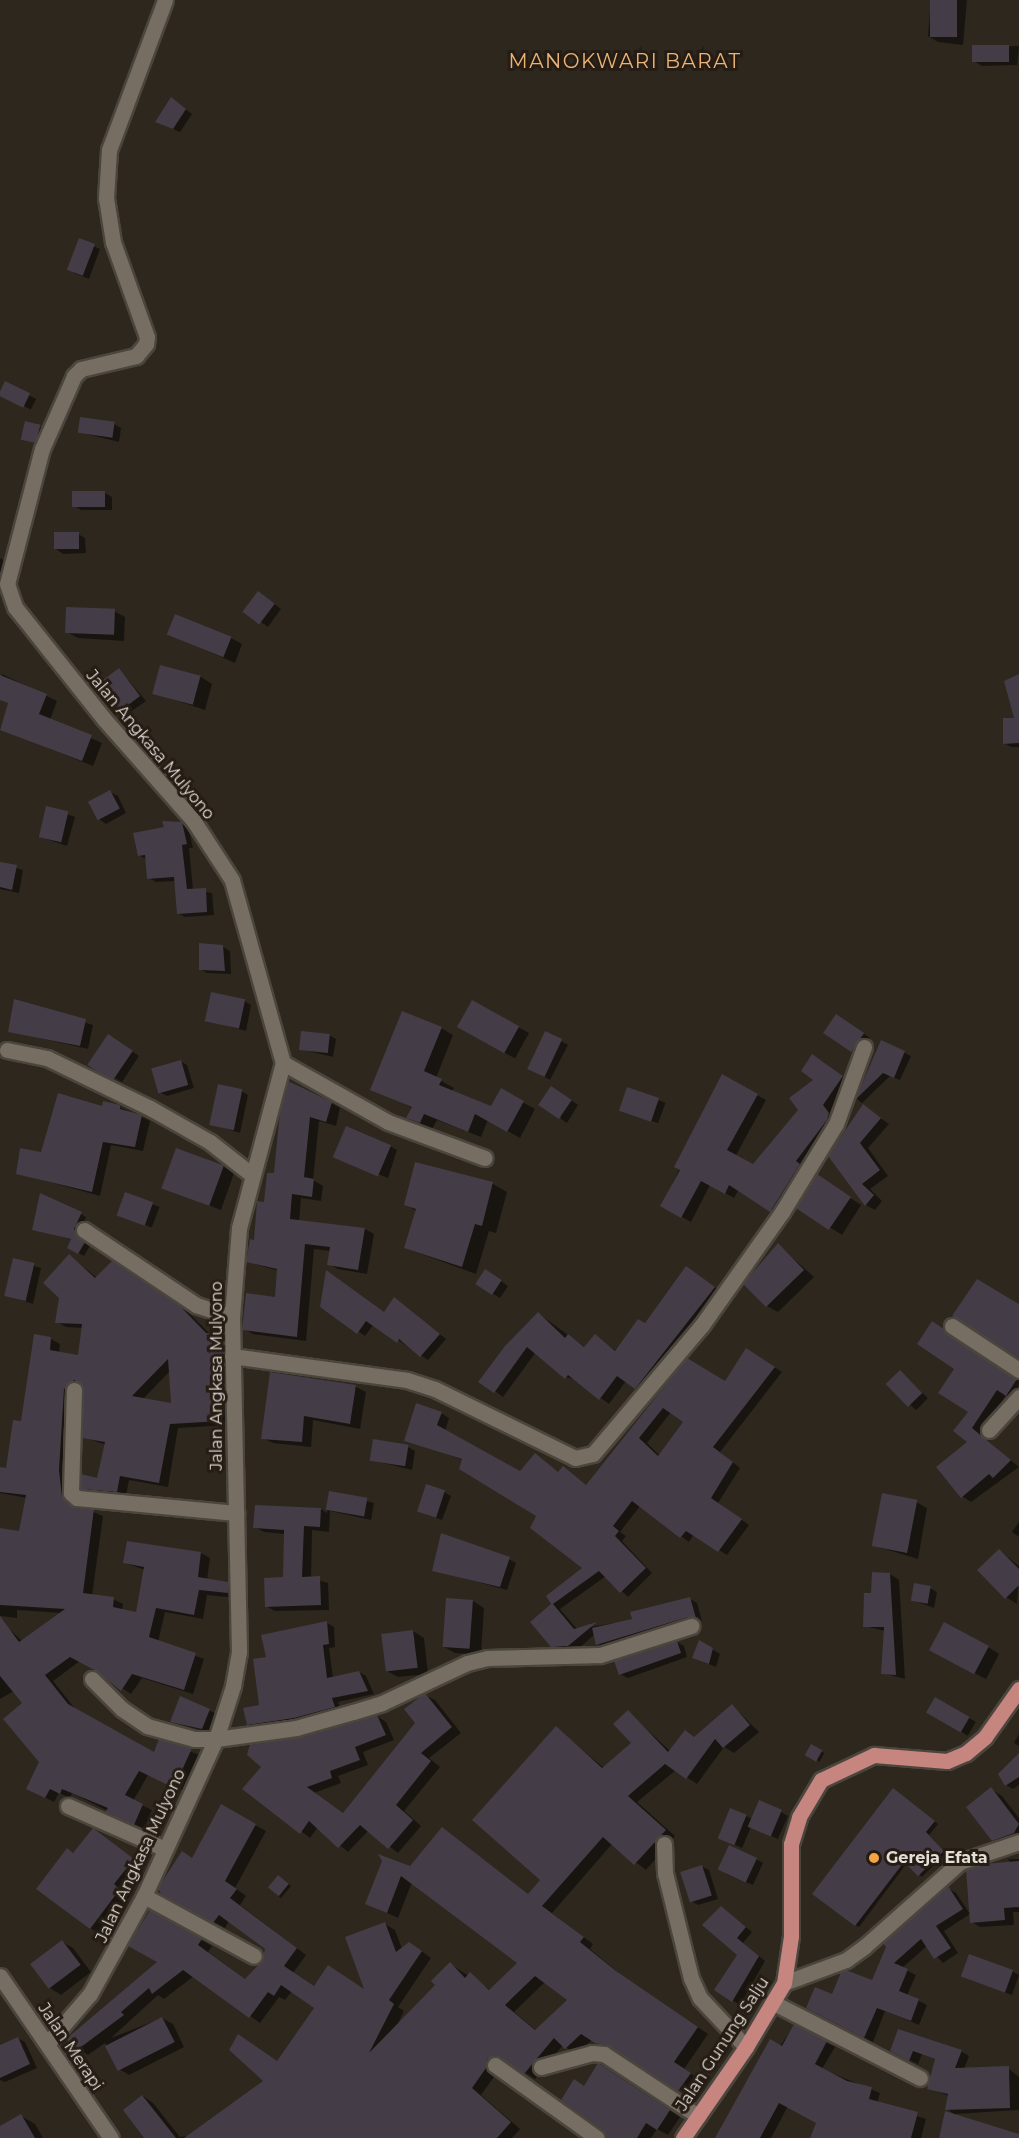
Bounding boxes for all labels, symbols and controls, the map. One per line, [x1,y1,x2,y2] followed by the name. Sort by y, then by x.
[509,49,741,73] district label: MANOKWARI BARAT
[82,666,218,824] street label: Jalan Angkasa Mulyono
[207,1281,227,1471] street label: Jalan Angkasa Mulyono
[92,1766,190,1946] street label: Jalan Angkasa Mulyono
[886,1848,988,1868] place label: Gereja Efata
[867,1851,881,1865] marker: Gereja Efata
[673,1974,773,2114] street label: Jalan Gunung Salju
[34,2000,106,2094] street label: Jalan Merapi

